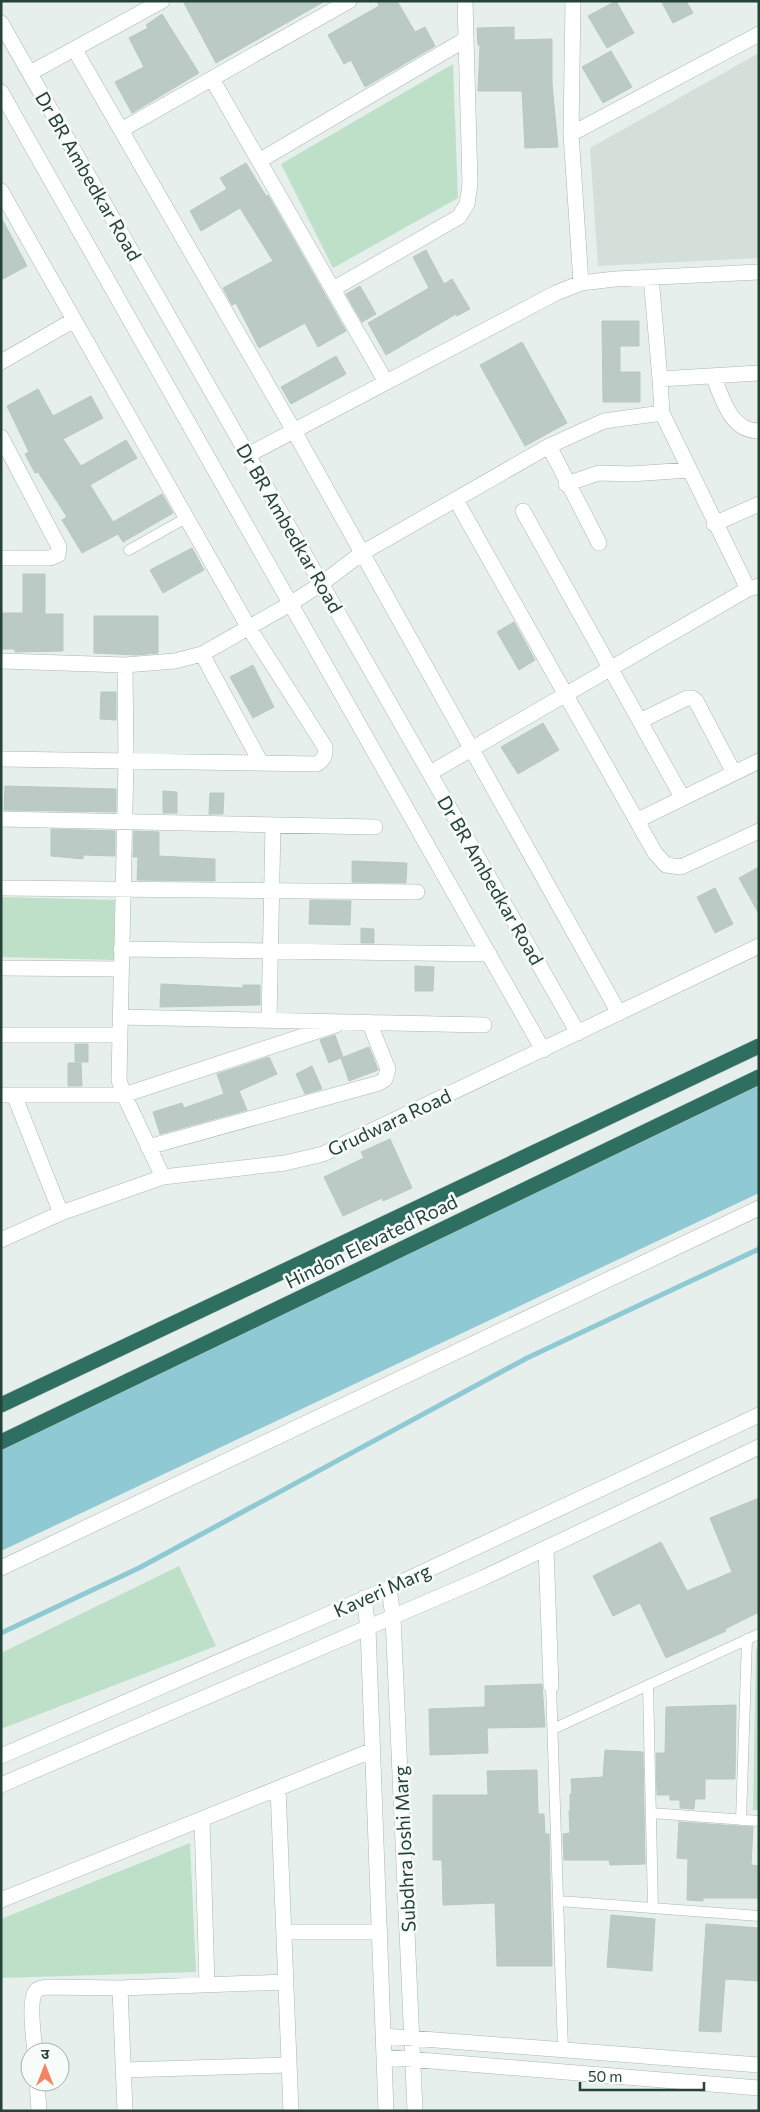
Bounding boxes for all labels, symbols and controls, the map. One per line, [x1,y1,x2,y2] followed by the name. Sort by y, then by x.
[31,87,147,265] street label: Dr BR Ambedkar Road
[232,439,348,617] street label: Dr BR Ambedkar Road
[433,791,549,969] street label: Dr BR Ambedkar Road
[324,1083,454,1161] street label: Grudwara Road
[281,1189,461,1293] street label: Hindon Elevated Road
[330,1558,434,1622] street label: Kaveri Marg
[388,1765,420,1933] street label: Subdhra Joshi Marg
[20,2042,70,2092] north arrow
[41,2045,50,2062] text: उ
[580,2060,704,2092] scale bar
[588,2067,622,2085] text: 50 m

